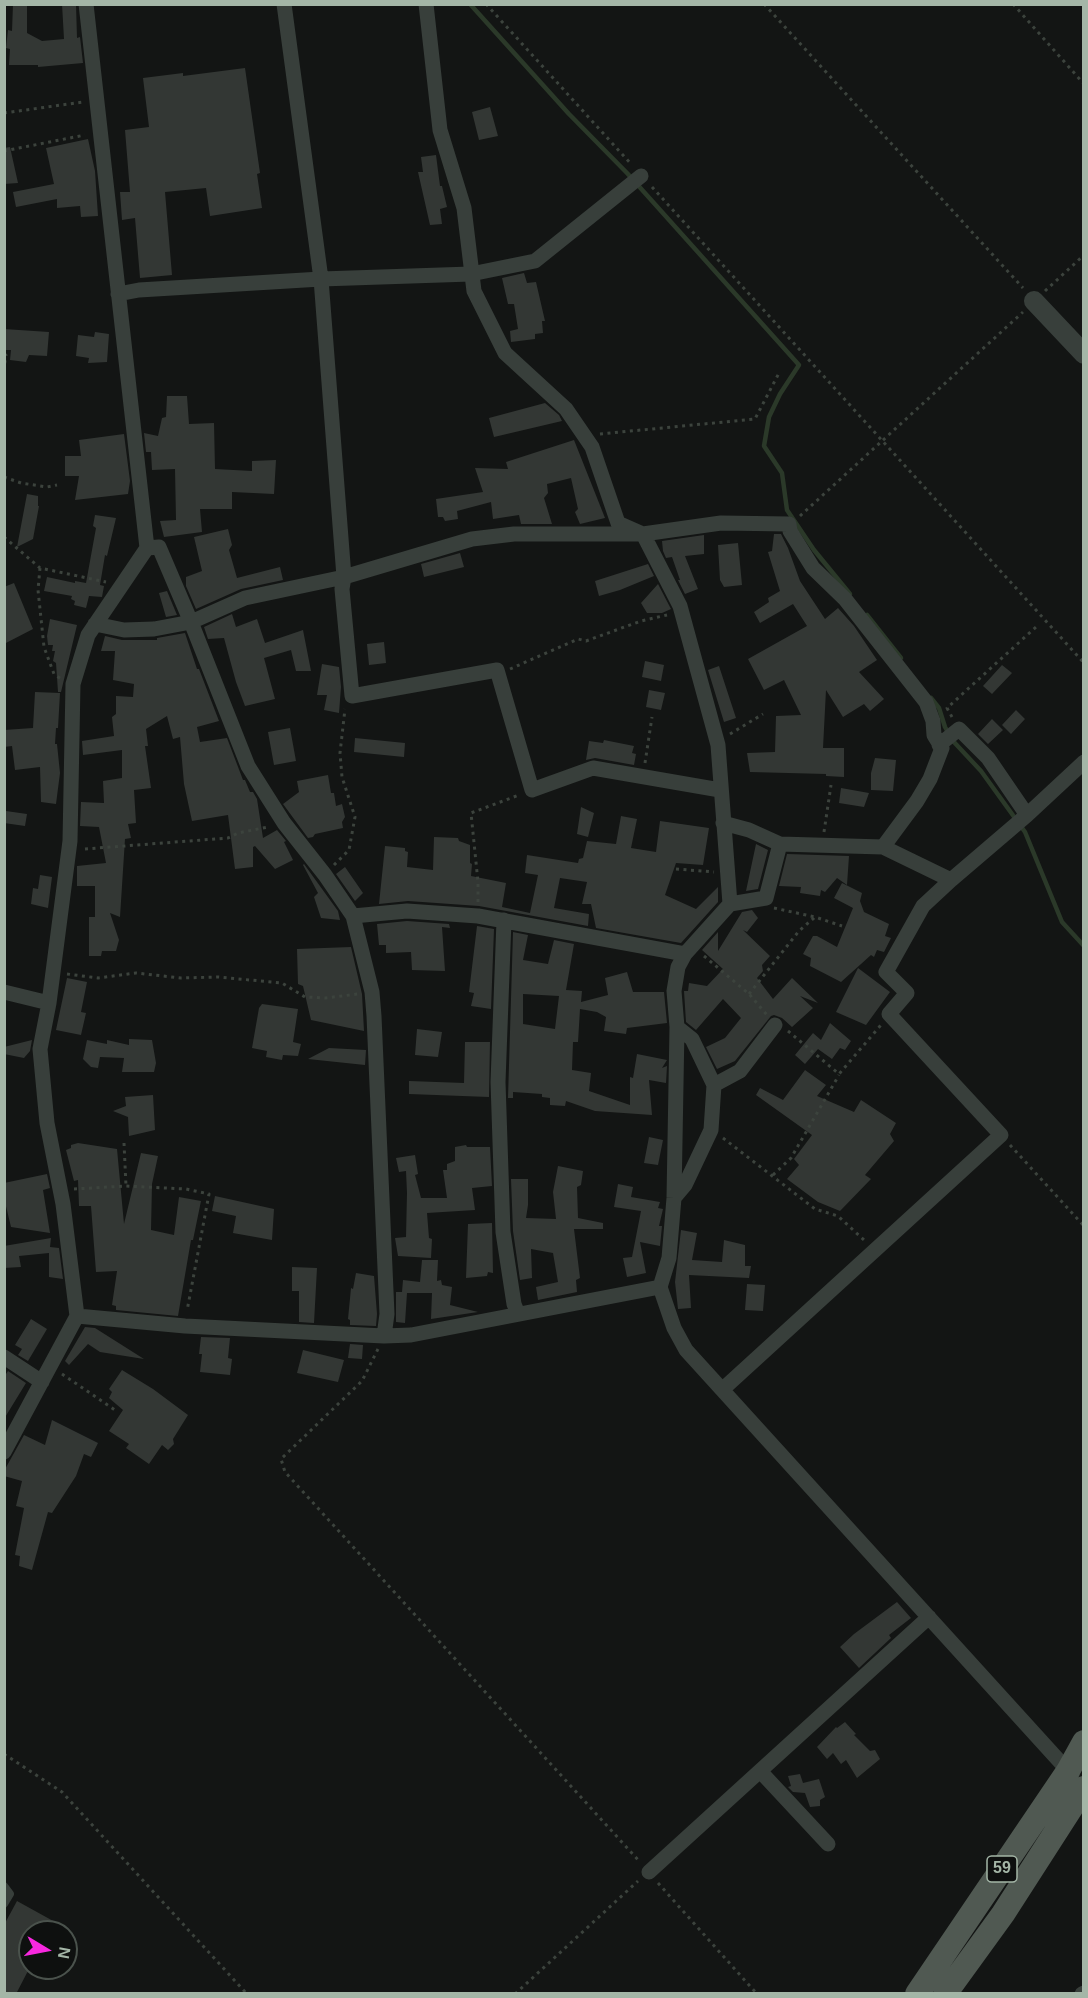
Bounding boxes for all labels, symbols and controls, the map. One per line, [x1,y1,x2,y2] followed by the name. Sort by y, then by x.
[987,1856,1017,1882] road number: 59
[18,1920,78,1980] north arrow
[55,1946,74,1960] text: N

